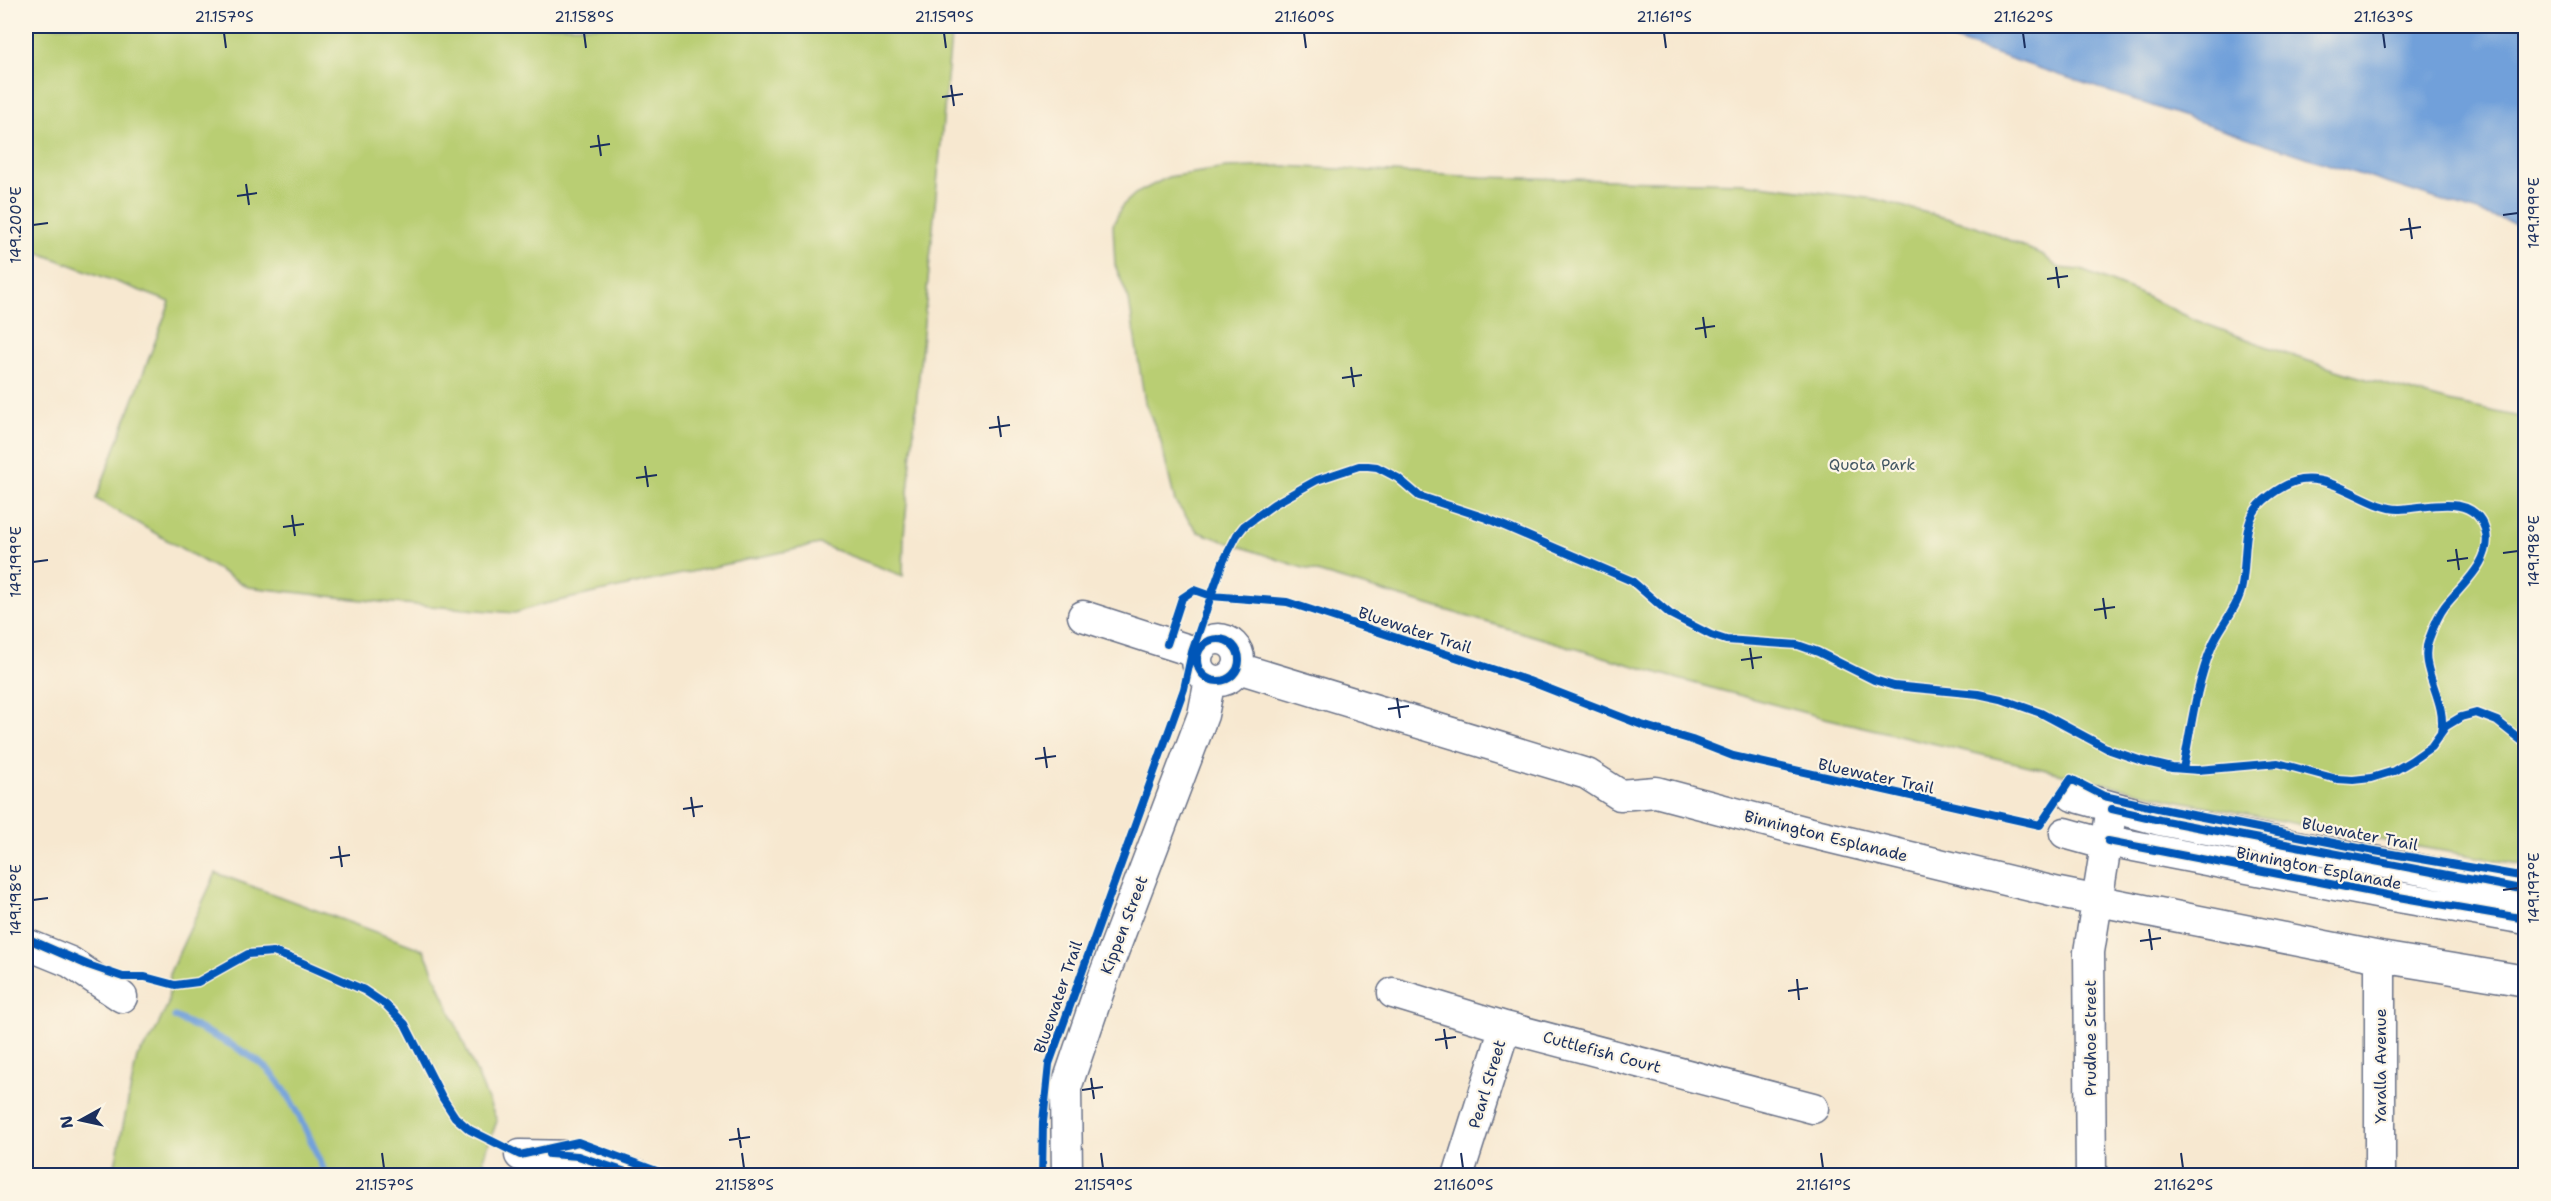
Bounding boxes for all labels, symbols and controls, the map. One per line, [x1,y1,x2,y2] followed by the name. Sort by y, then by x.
[194,7,254,27] text: 21.157°S
[554,7,614,27] text: 21.158°S
[914,7,974,27] text: 21.159°S
[1274,7,1334,27] text: 21.160°S
[1636,7,1692,27] text: 21.161°S
[1993,7,2053,27] text: 21.162°S
[2353,7,2413,27] text: 21.163°S
[2524,177,2544,249] text: 149.199°E
[6,186,26,264] text: 149.200°E
[1829,454,1915,475] park label: Quota Park
[2524,515,2544,587] text: 149.198°E
[6,526,26,598] text: 149.199°E
[1356,602,1475,658] street label: Bluewater Trail
[1816,753,1936,799] street label: Bluewater Trail
[1742,805,1910,867] street label: Binnington Esplanade
[2300,812,2420,856] street label: Bluewater Trail
[2235,842,2403,894] street label: Binnington Esplanade
[2524,852,2544,924] text: 149.197°E
[6,864,26,936] text: 149.198°E
[1096,873,1152,977] street label: Kippen Street
[1029,938,1087,1056] street label: Bluewater Trail
[2080,980,2101,1096] street label: Prudhoe Street
[2370,1008,2391,1124] street label: Yaralla Avenue
[1541,1026,1663,1078] street label: Cuttlefish Court
[1464,1037,1510,1131] street label: Pearl Street
[51,1090,111,1150] north arrow
[55,1114,78,1130] text: N
[354,1175,414,1195] text: 21.157°S
[714,1175,774,1195] text: 21.158°S
[1073,1175,1133,1195] text: 21.159°S
[1433,1175,1493,1195] text: 21.160°S
[1795,1175,1851,1195] text: 21.161°S
[2153,1175,2213,1195] text: 21.162°S

